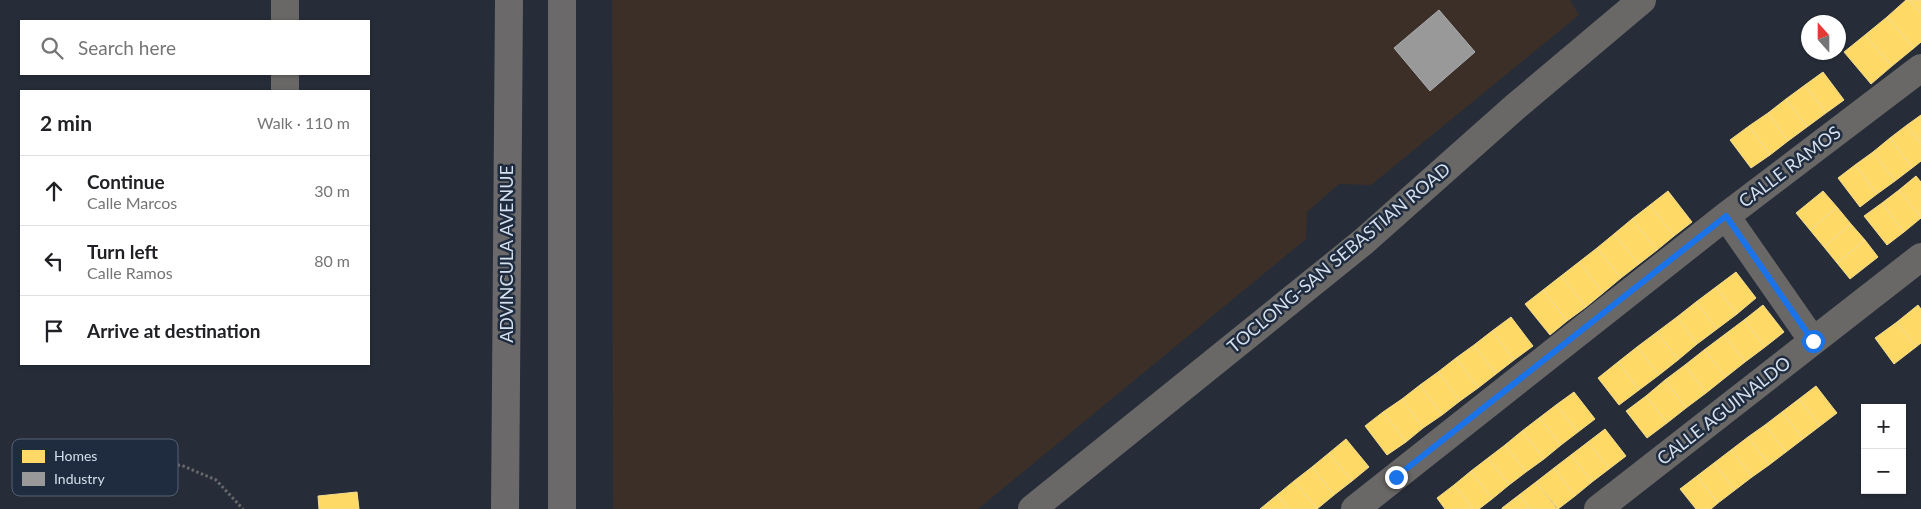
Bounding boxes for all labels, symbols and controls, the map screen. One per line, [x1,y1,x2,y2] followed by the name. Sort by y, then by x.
[1801,15,1846,60] north arrow
[20,20,370,75] search box
[38,34,66,62] icon: search
[78,36,176,59] text: Search here
[40,110,92,135] text: 2 min
[257,113,350,132] text: Walk · 110 m
[1734,121,1845,212] street label: CALLE RAMOS
[1222,158,1454,357] street label: TOCLONG-SAN SEBASTIAN ROAD
[495,165,517,343] street label: ADVINCULA AVENUE
[87,170,165,193] text: Continue
[40,177,68,205] icon: ahead
[314,181,350,200] text: 30 m
[87,193,177,212] text: Calle Marcos
[87,240,158,263] text: Turn left
[40,247,68,275] icon: left
[314,251,350,270] text: 80 m
[87,263,173,282] text: Calle Ramos
[40,317,68,345] icon: arrive
[87,319,260,342] text: Arrive at destination
[1802,330,1825,353] route start
[1652,351,1795,469] street label: CALLE AGUINALDO
[1861,404,1906,494] map controls
[1861,404,1906,449] button: +
[12,439,178,496] legend
[54,447,97,464] text: Homes
[1861,449,1906,494] button: −
[1385,466,1408,489] route end
[54,470,105,487] text: Industry

